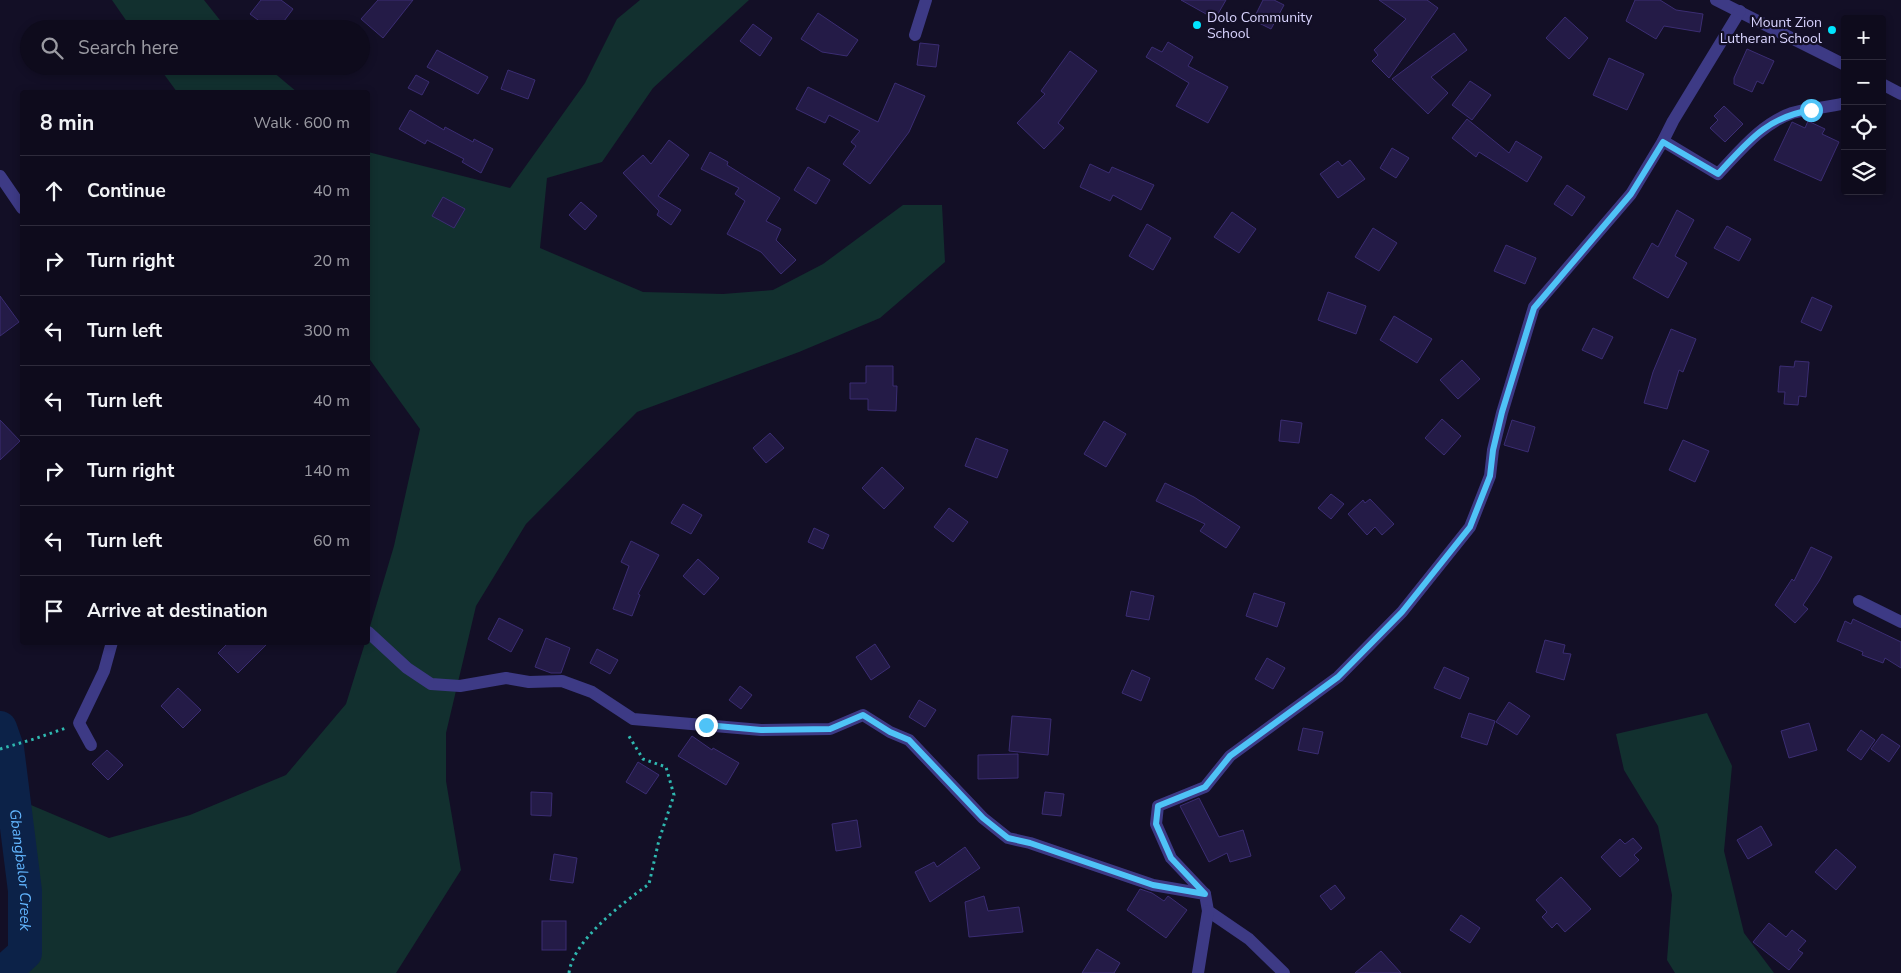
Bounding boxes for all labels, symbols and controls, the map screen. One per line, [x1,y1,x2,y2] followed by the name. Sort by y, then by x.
[1207,8,1313,43] place label: Dolo Community School
[1720,13,1823,48] place label: Mount Zion Lutheran School
[1841,15,1886,195] map controls
[1841,15,1886,60] button: +
[1191,19,1203,31] marker: Dolo Community School
[20,20,370,75] search box
[1826,24,1838,36] marker: Mount Zion Lutheran School
[38,34,66,62] icon: search
[78,35,179,61] text: Search here
[1841,60,1886,105] button: −
[1800,99,1823,122] route start
[1841,105,1886,150] button: locate
[40,109,94,137] text: 8 min
[254,112,350,134] text: Walk · 600 m
[1841,150,1886,195] button: layers
[40,177,68,205] icon: ahead
[87,178,166,204] text: Continue
[313,180,350,202] text: 40 m
[40,247,68,275] icon: right
[87,248,174,274] text: Turn right
[313,250,350,272] text: 20 m
[40,317,68,345] icon: left
[87,318,162,344] text: Turn left
[303,320,350,342] text: 300 m
[40,387,68,415] icon: left
[87,388,162,414] text: Turn left
[313,390,350,412] text: 40 m
[40,457,68,485] icon: right
[87,458,174,484] text: Turn right
[303,460,350,482] text: 140 m
[40,527,68,555] icon: left
[87,528,162,554] text: Turn left
[313,530,350,552] text: 60 m
[40,597,68,625] icon: arrive
[87,598,268,624] text: Arrive at destination
[695,714,718,737] route end
[5,808,35,931] water label: Gbangbalor Creek

